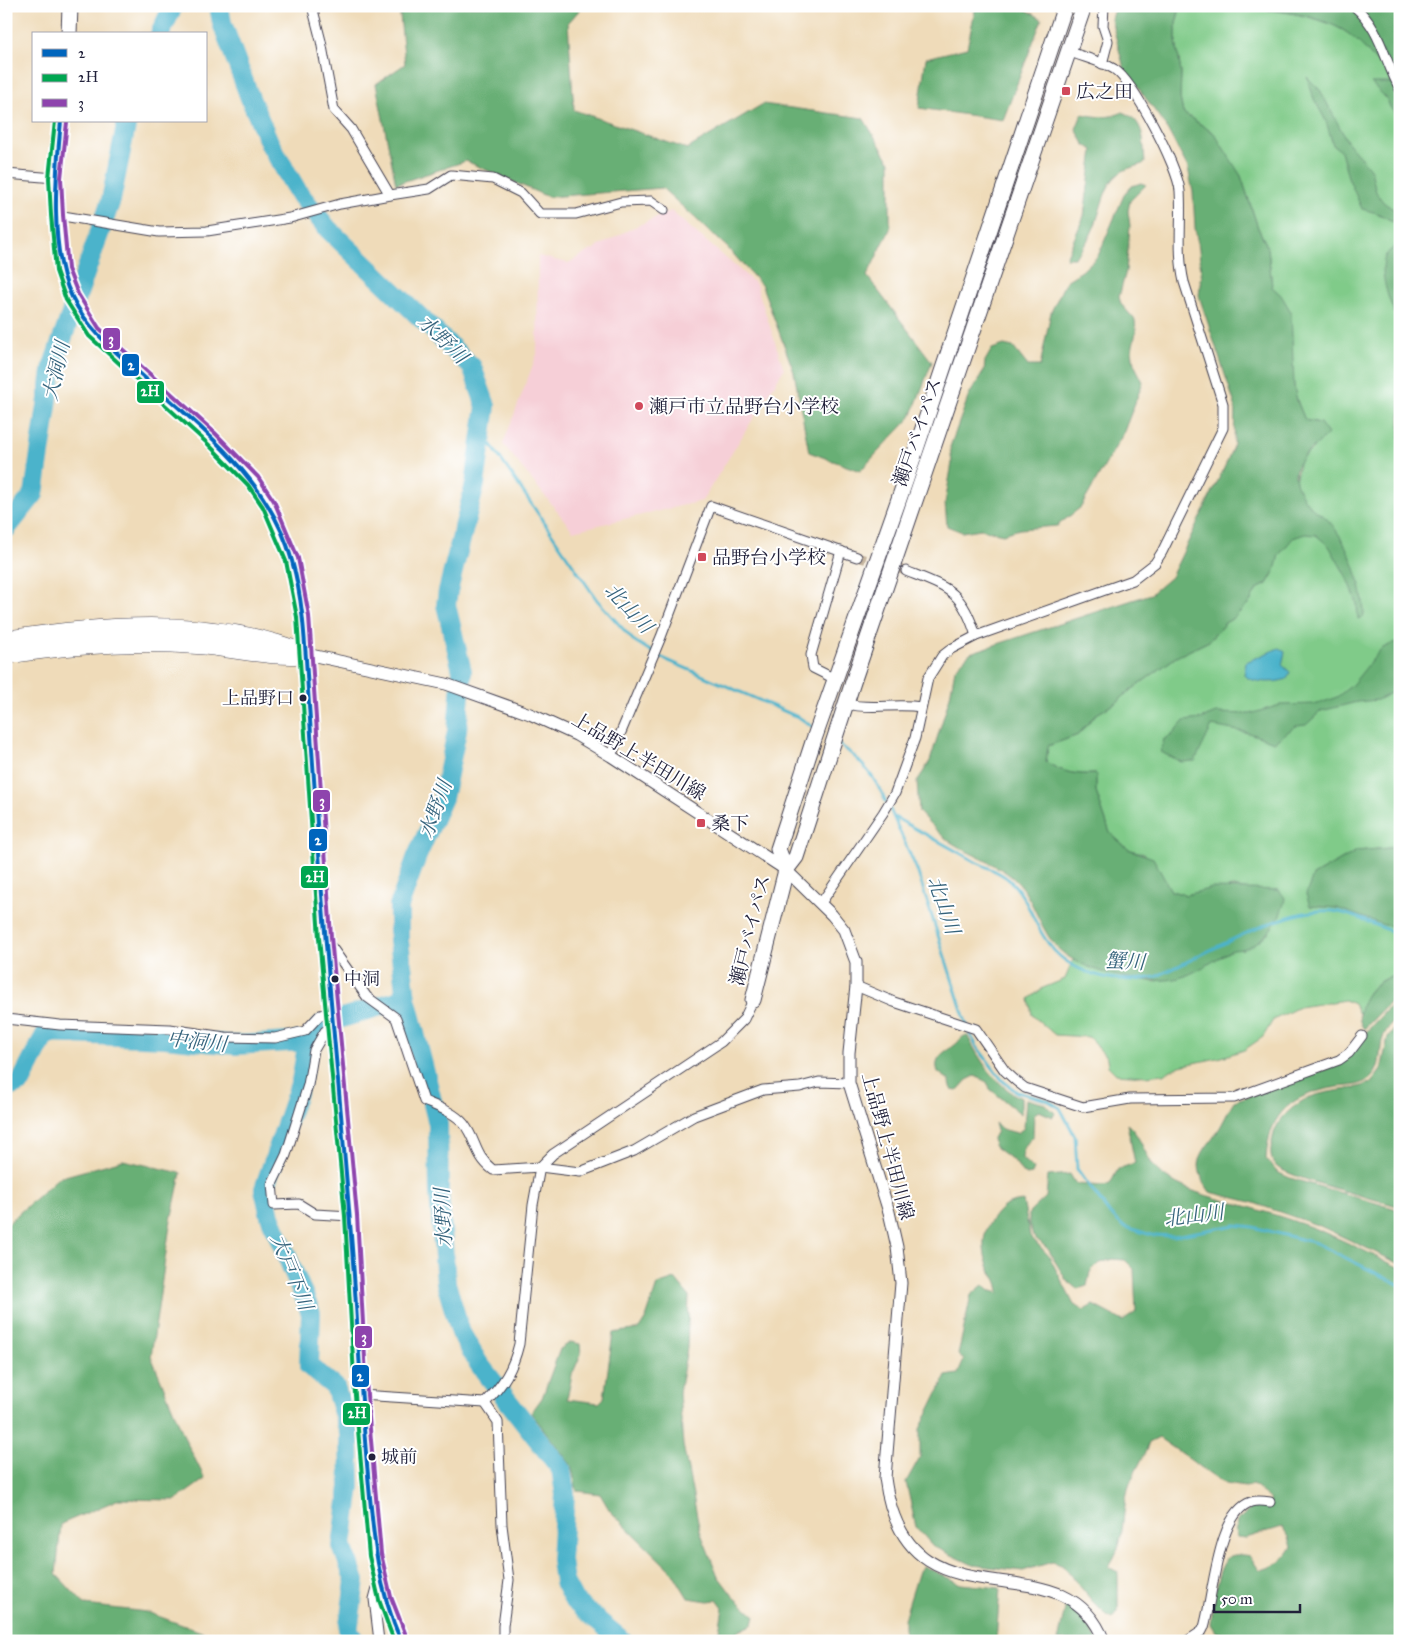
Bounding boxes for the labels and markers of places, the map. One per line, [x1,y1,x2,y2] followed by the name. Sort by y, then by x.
[1076,80,1133,103] place label: 広之田
[1060,85,1072,97] marker: 広之田
[649,395,839,418] place label: 瀬戸市立品野台小学校
[633,400,645,412] marker: 瀬戸市立品野台小学校
[712,546,826,569] place label: 品野台小学校
[696,551,708,563] marker: 品野台小学校
[222,687,294,709] place label: 上品野口
[298,693,308,703] marker: 上品野口
[711,812,749,835] place label: 桑下
[695,817,707,829] marker: 桑下
[344,968,380,990] place label: 中洞
[330,974,340,984] marker: 中洞
[381,1446,417,1468] place label: 城前
[367,1452,377,1462] marker: 城前

